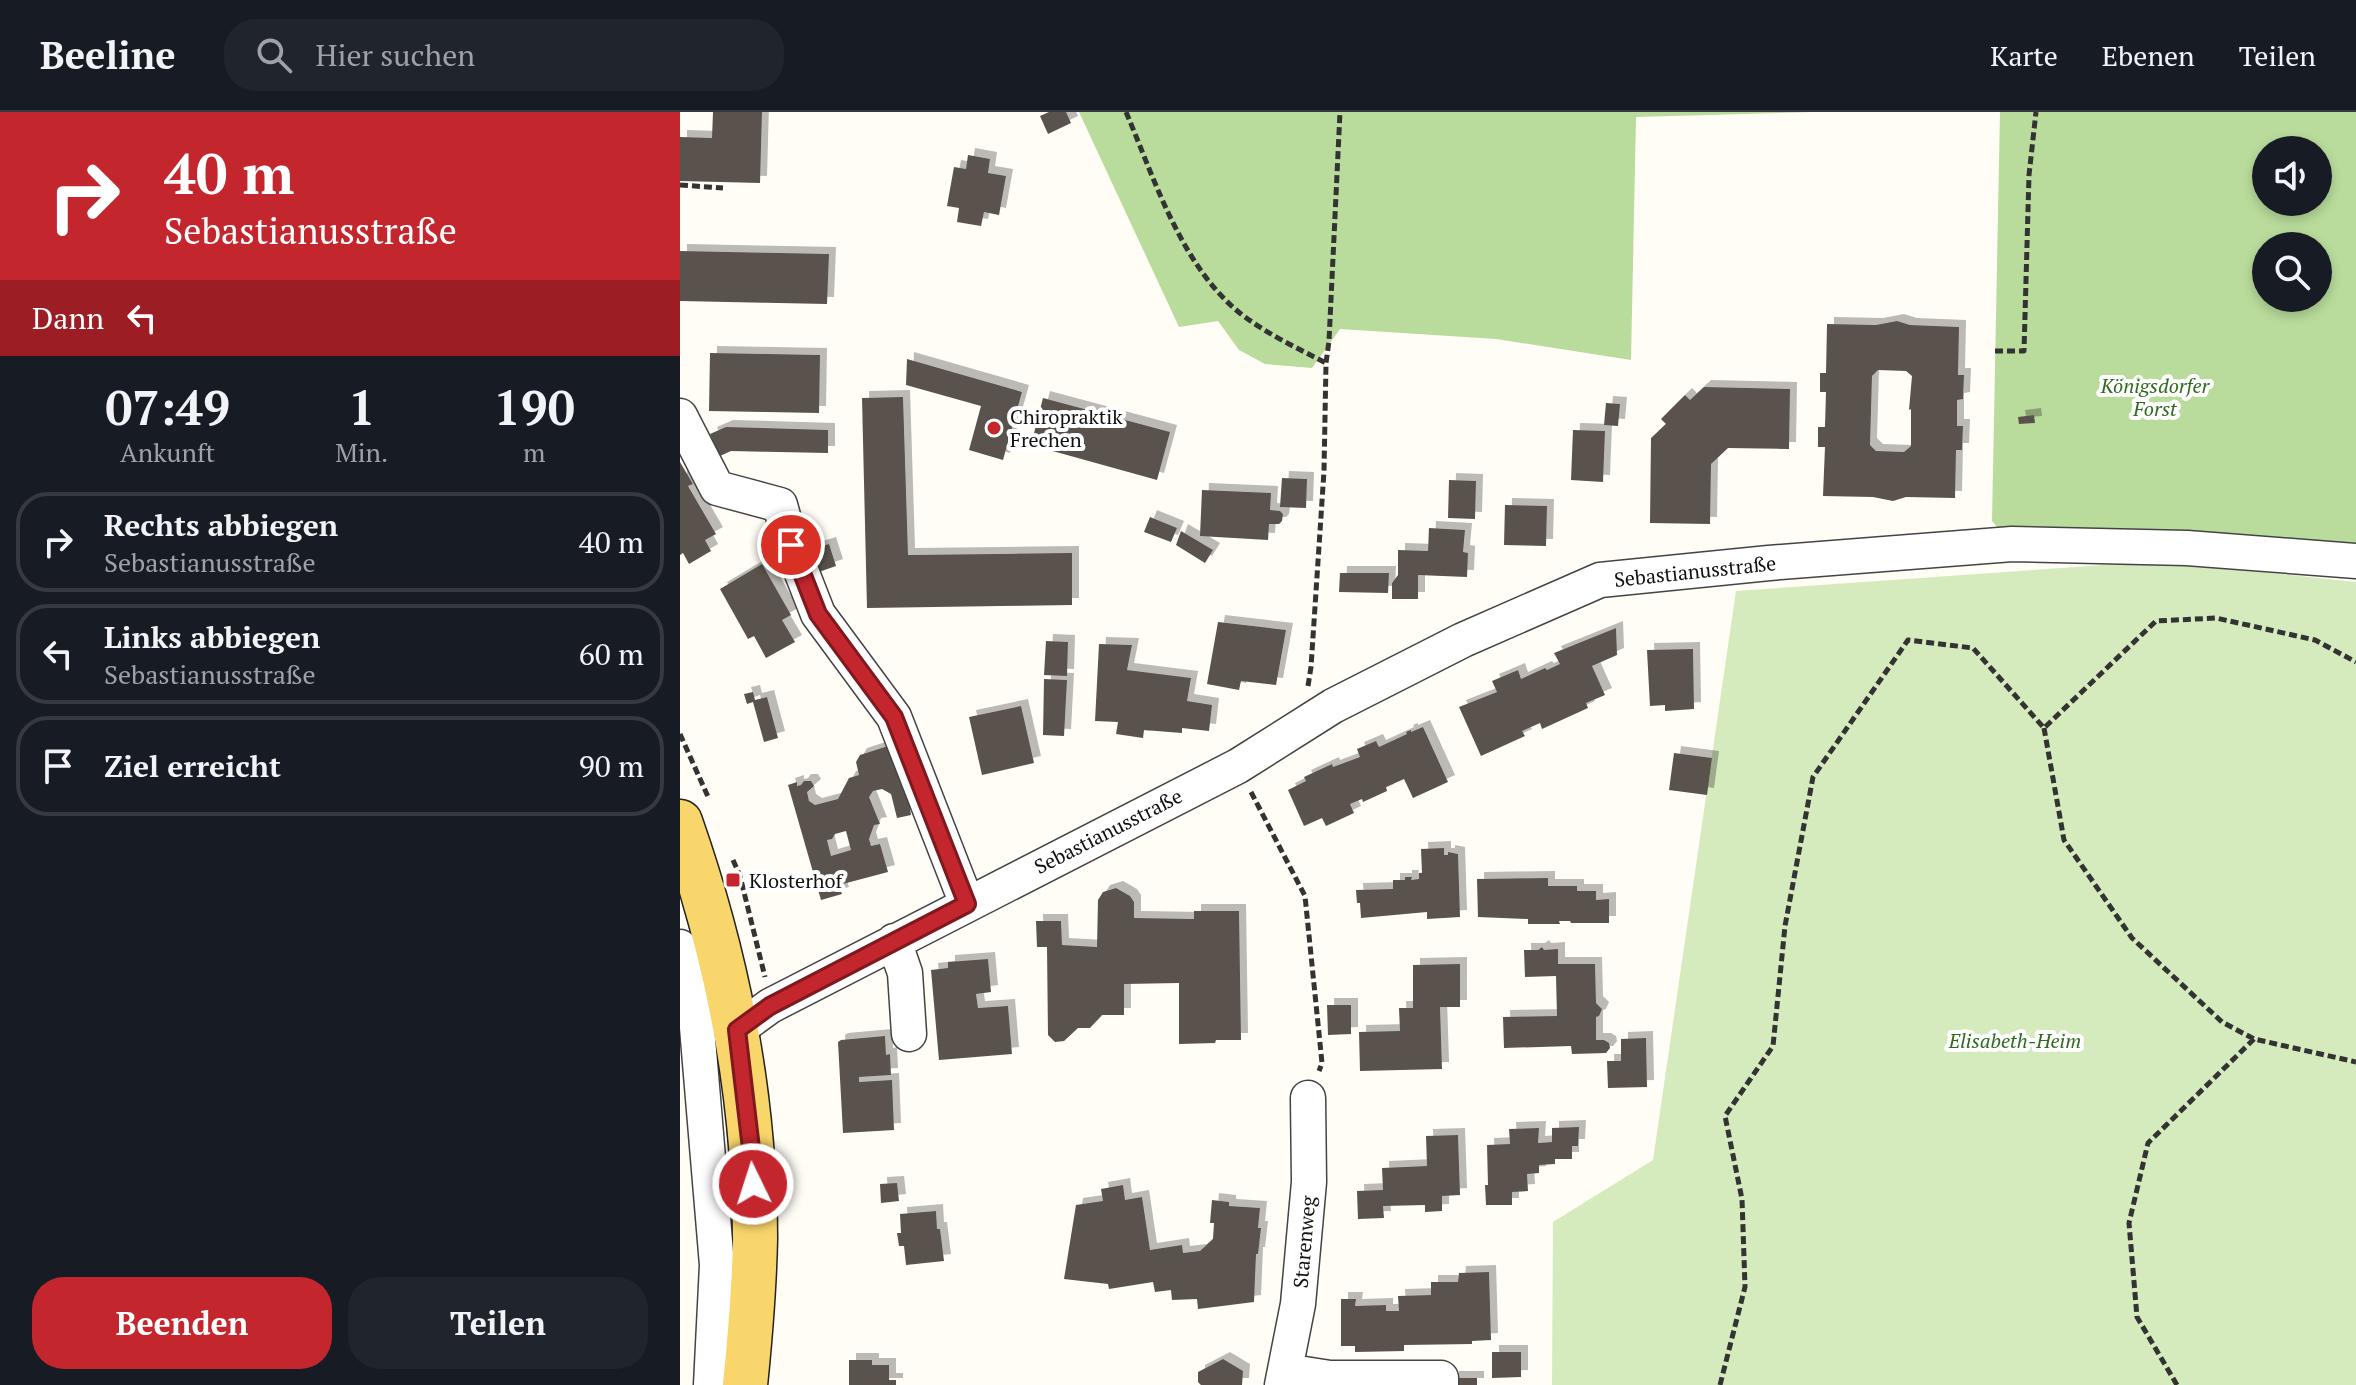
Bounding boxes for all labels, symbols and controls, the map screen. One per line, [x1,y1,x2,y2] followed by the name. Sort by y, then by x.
[224,19,784,91] search box
[40,30,176,80] text: Beeline
[252,33,296,77] icon: search
[316,35,475,75] text: Hier suchen
[1990,37,2058,74] text: Karte
[2102,37,2195,74] text: Ebenen
[2239,37,2316,74] text: Teilen
[164,136,294,210] text: 40 m
[2252,136,2332,312] map controls
[2252,136,2332,216] button: sound
[32,144,136,248] icon: right
[164,207,457,254] text: Sebastianusstraße
[2252,232,2332,312] button: search
[120,296,164,340] icon: left
[32,298,104,338] text: Dann
[2100,372,2211,422] park label: Königsdorfer Forst
[105,375,230,439] text: 07:49
[348,375,375,439] text: 1
[493,375,575,439] text: 190
[1010,403,1123,453] place label: Chiropraktik Frechen
[985,419,1003,437] marker: Chiropraktik Frechen
[120,435,215,469] text: Ankunft
[335,435,388,469] text: Min.
[523,435,545,469] text: m
[104,505,338,545] text: Rechts abbiegen
[757,511,825,579] pin
[36,520,80,564] icon: right
[579,522,644,562] text: 40 m
[769,523,813,567] icon: arrive
[104,545,315,579] text: Sebastianusstraße
[1613,549,1777,593] street label: Sebastianusstraße
[104,617,320,657] text: Links abbiegen
[36,632,80,676] icon: left
[579,634,644,674] text: 60 m
[104,657,315,691] text: Sebastianusstraße
[36,744,80,788] icon: arrive
[104,746,281,786] text: Ziel erreicht
[579,746,644,786] text: 90 m
[1029,782,1187,880] street label: Sebastianusstraße
[749,867,844,894] place label: Klosterhof
[724,871,742,889] marker: Klosterhof
[1948,1027,2081,1054] park label: Elisabeth-Heim
[711,1142,795,1226] position arrow
[1287,1194,1322,1289] street label: Starenweg
[32,1277,332,1369] button: Beenden
[348,1277,648,1369] button: Teilen

